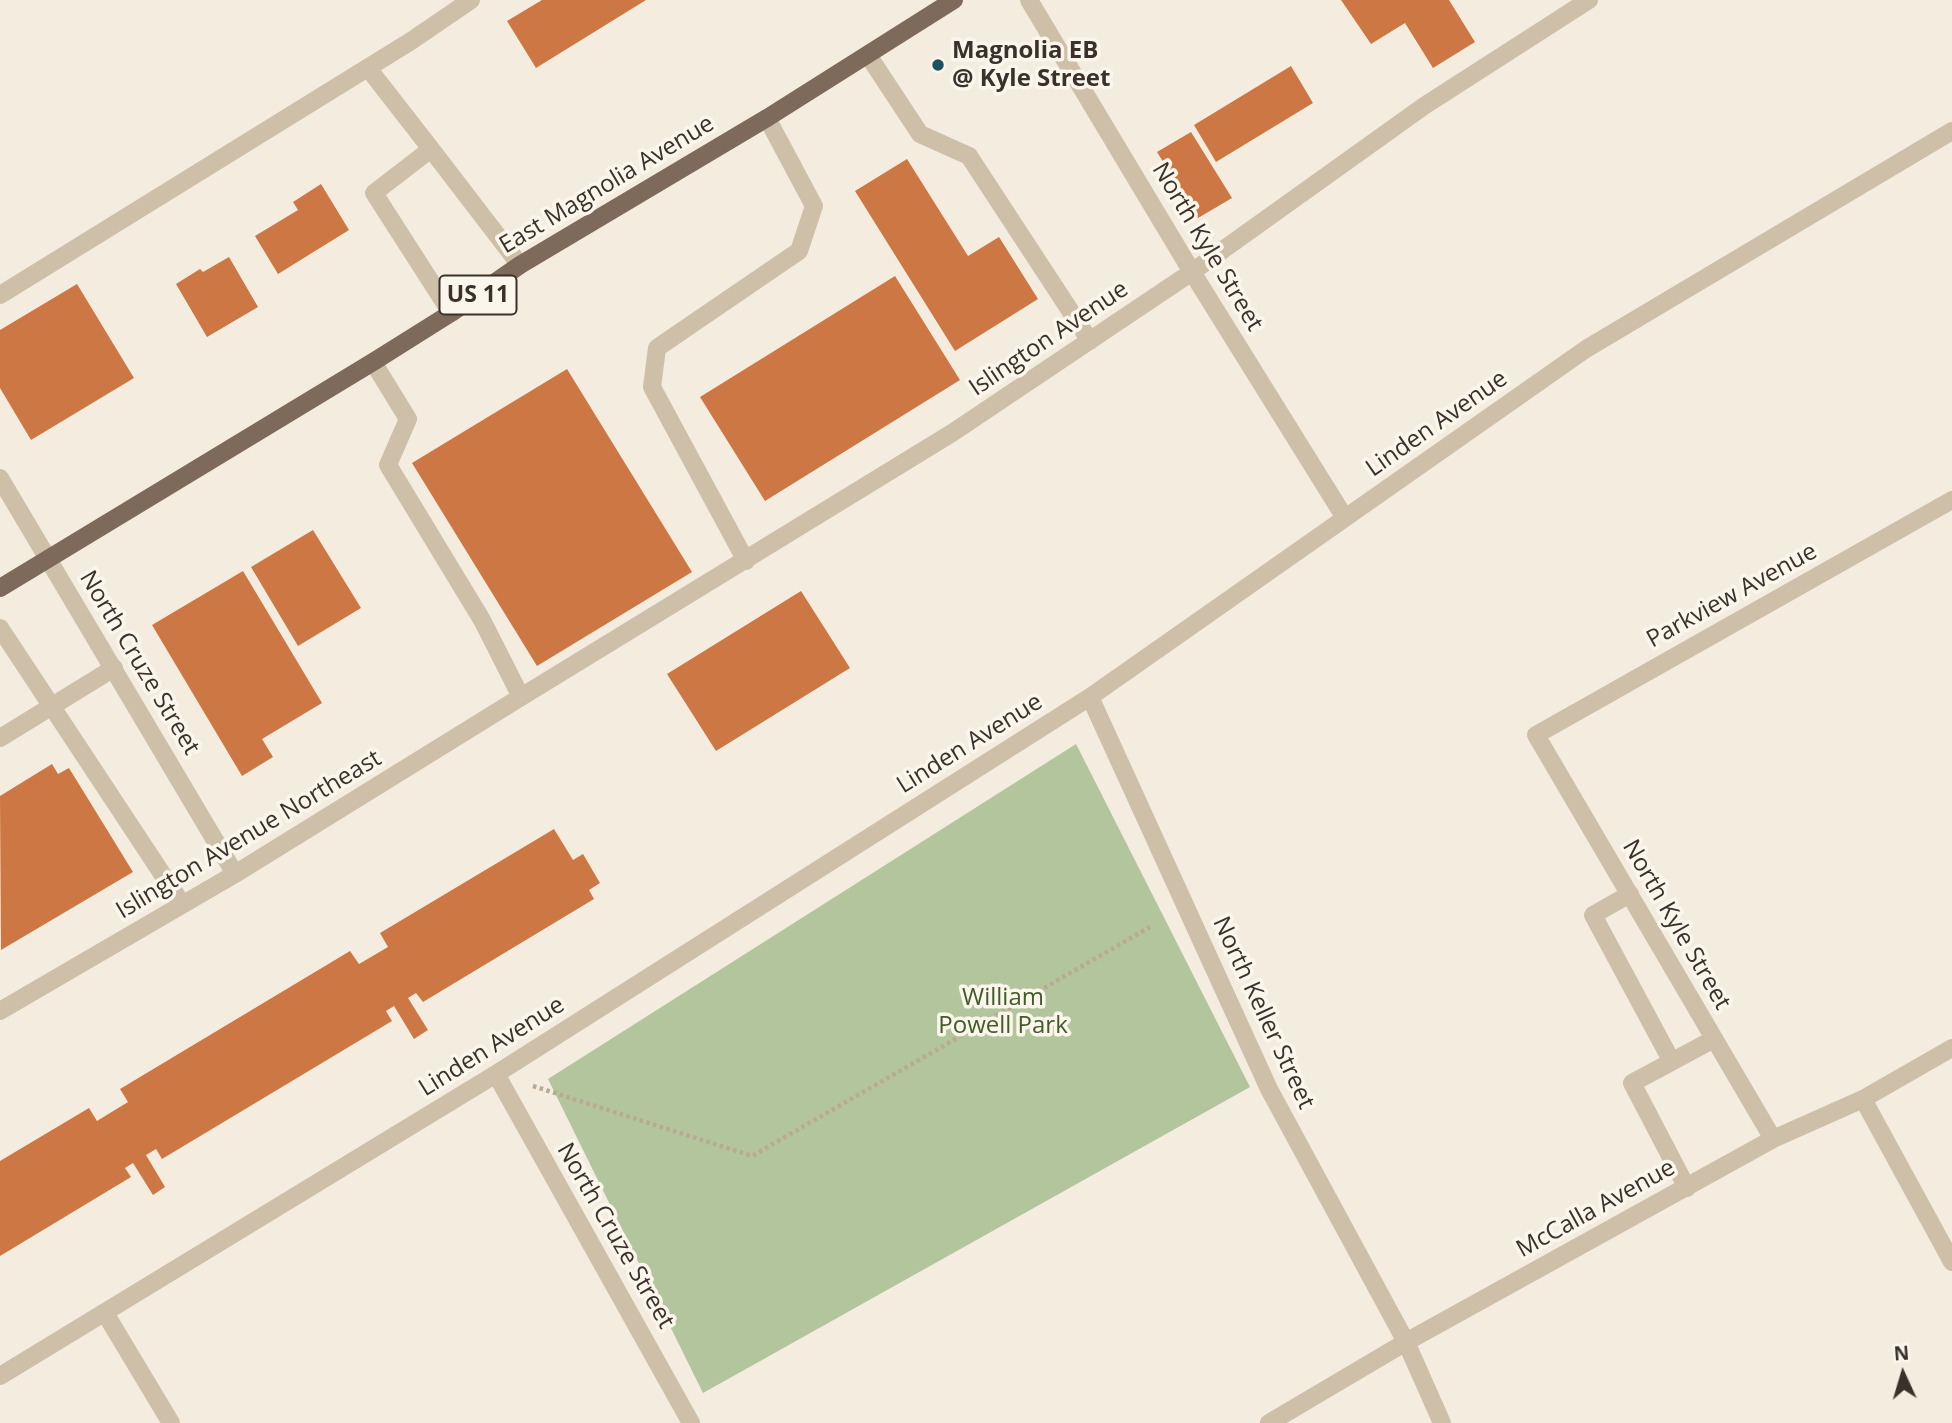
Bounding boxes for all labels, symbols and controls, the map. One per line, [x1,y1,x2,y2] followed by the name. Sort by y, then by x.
[952,37,1110,93] place label: Magnolia EB @ Kyle Street
[930,57,946,73] marker: Magnolia EB @ Kyle Street
[494,110,720,260] street label: East Magnolia Avenue
[1145,158,1269,336] street label: North Kyle Street
[964,275,1134,403] street label: Islington Avenue
[440,276,516,314] road number: US 11
[1361,365,1513,483] street label: Linden Avenue
[1642,537,1822,655] street label: Parkview Avenue
[73,566,205,760] street label: North Cruze Street
[892,688,1048,800] street label: Linden Avenue
[111,744,387,926] street label: Islington Avenue Northeast
[1616,835,1736,1015] street label: North Kyle Street
[1206,912,1320,1114] street label: North Keller Street
[938,984,1068,1040] park label: William Powell Park
[414,991,570,1103] street label: Linden Avenue
[550,1138,680,1334] street label: North Cruze Street
[1512,1154,1680,1264] street label: McCalla Avenue
[1868,1339,1938,1409] north arrow
[1893,1340,1910,1367] text: N

